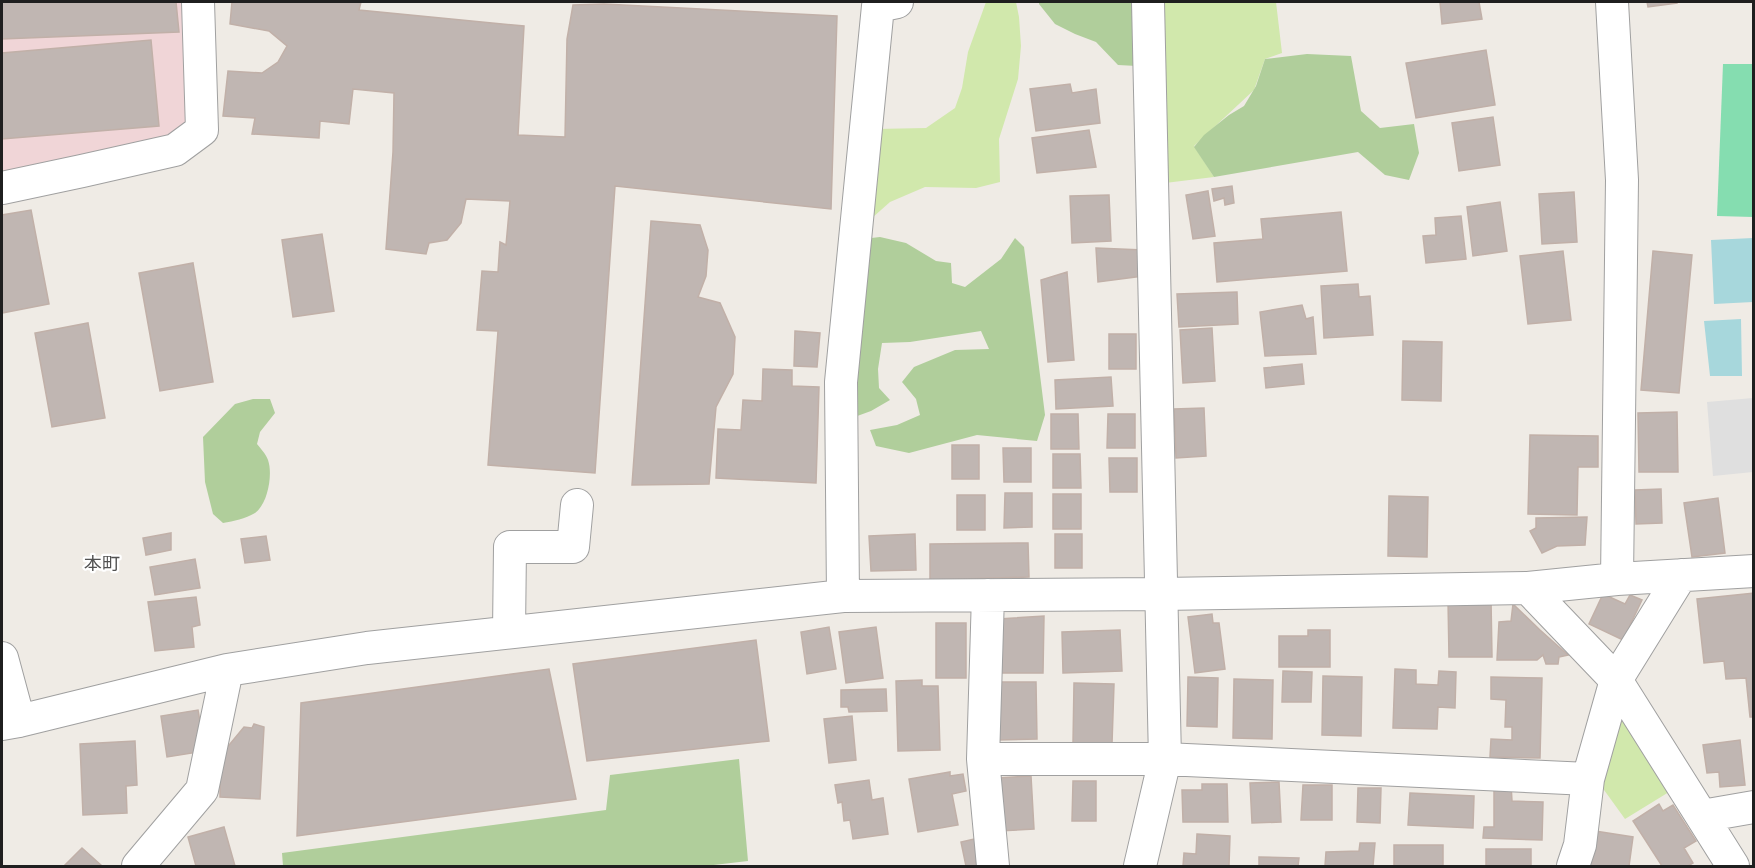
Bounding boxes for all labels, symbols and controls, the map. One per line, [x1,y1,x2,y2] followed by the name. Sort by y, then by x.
[84,553,120,575] district label: 本町

